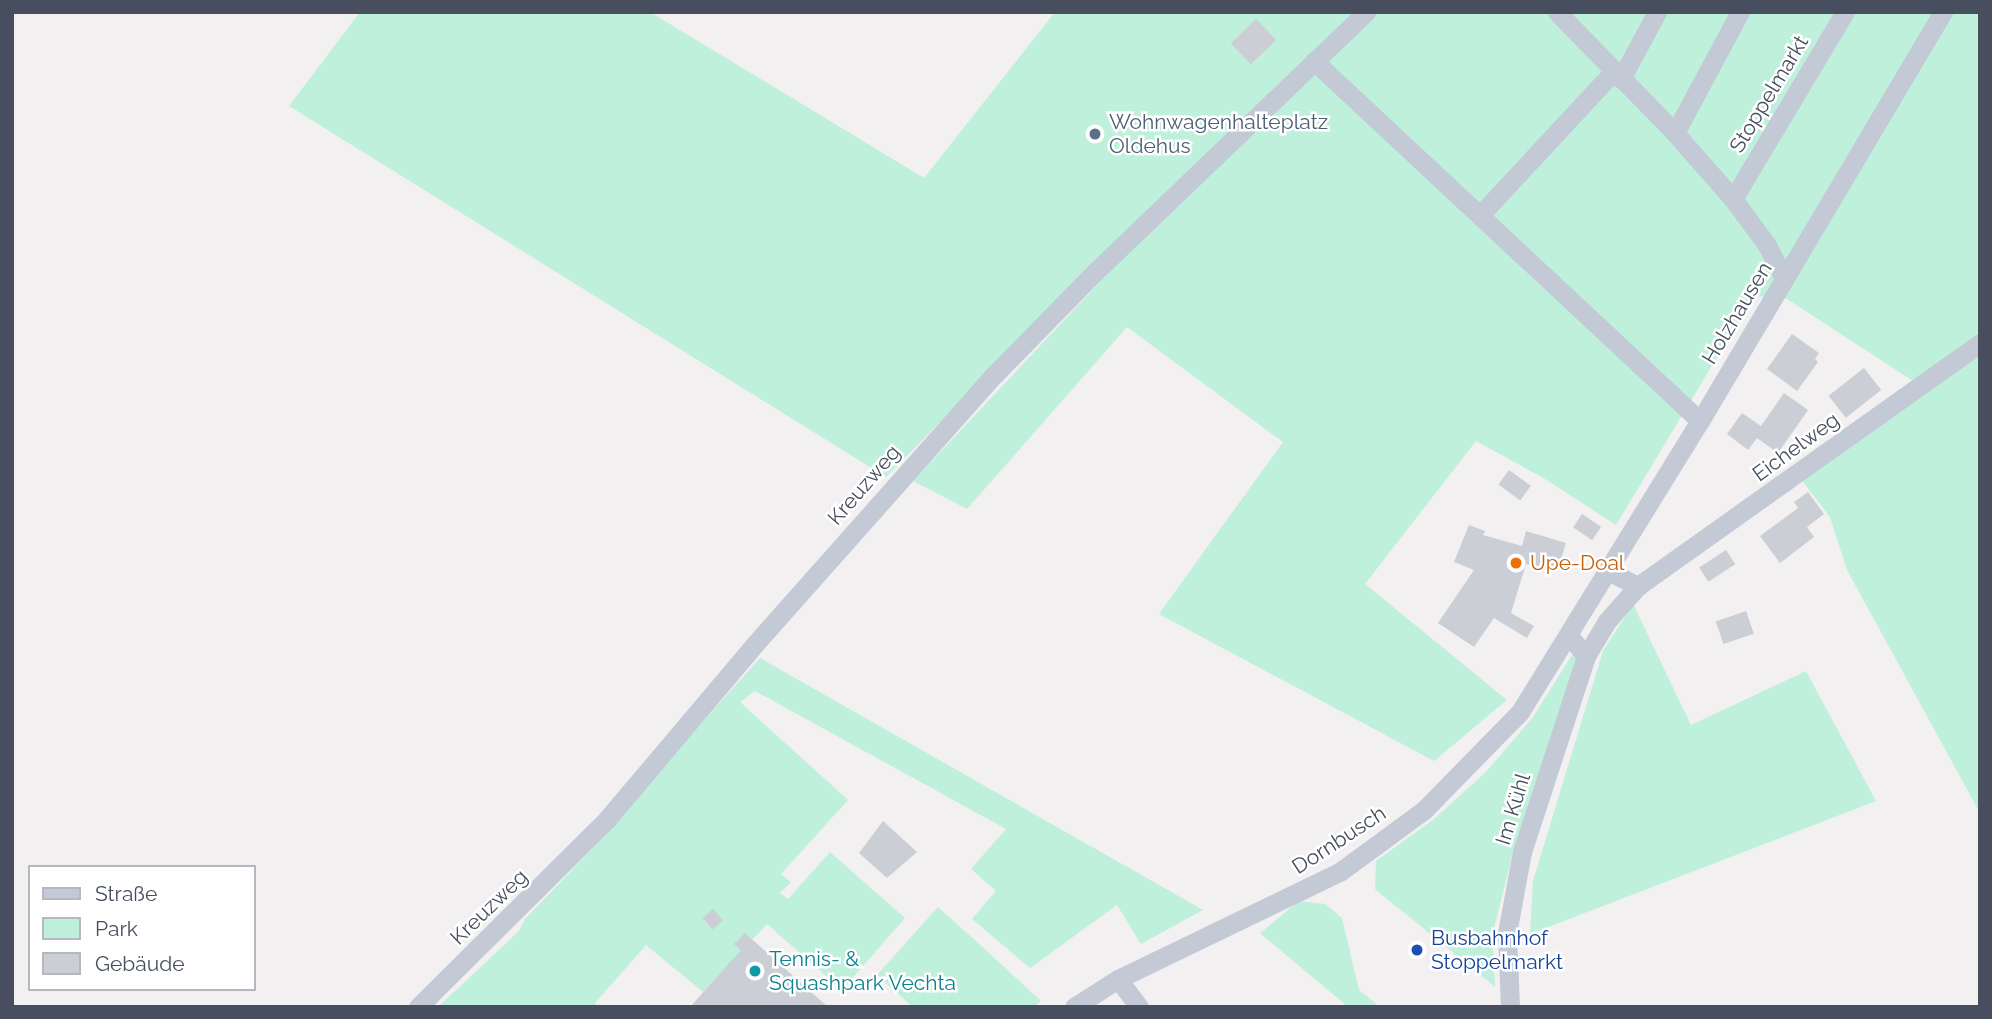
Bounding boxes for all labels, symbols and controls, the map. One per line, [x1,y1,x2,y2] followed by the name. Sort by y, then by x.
[1724,31,1814,157] street label: Stoppelmarkt
[1109,109,1328,159] place label: Wohnwagenhalteplatz Oldehus
[1087,126,1103,142] marker: Wohnwagenhalteplatz Oldehus
[1697,257,1777,369] street label: Holzhausen
[1748,407,1844,487] street label: Eichelweg
[822,440,906,530] street label: Kreuzweg
[1530,550,1625,576] place label: Upe-Doal
[1508,555,1524,571] marker: Upe-Doal
[1490,770,1536,848] street label: Im Kühl
[1287,800,1391,880] street label: Dornbusch
[445,864,533,950] street label: Kreuzweg
[28,865,256,991] legend
[95,881,157,906] text: Straße
[95,916,138,941] text: Park
[1431,925,1563,975] place label: Busbahnhof Stoppelmarkt
[1409,942,1425,958] marker: Busbahnhof Stoppelmarkt
[769,946,957,996] place label: Tennis- & Squashpark Vechta
[95,951,185,976] text: Gebäude
[747,963,763,979] marker: Tennis- & Squashpark Vechta

